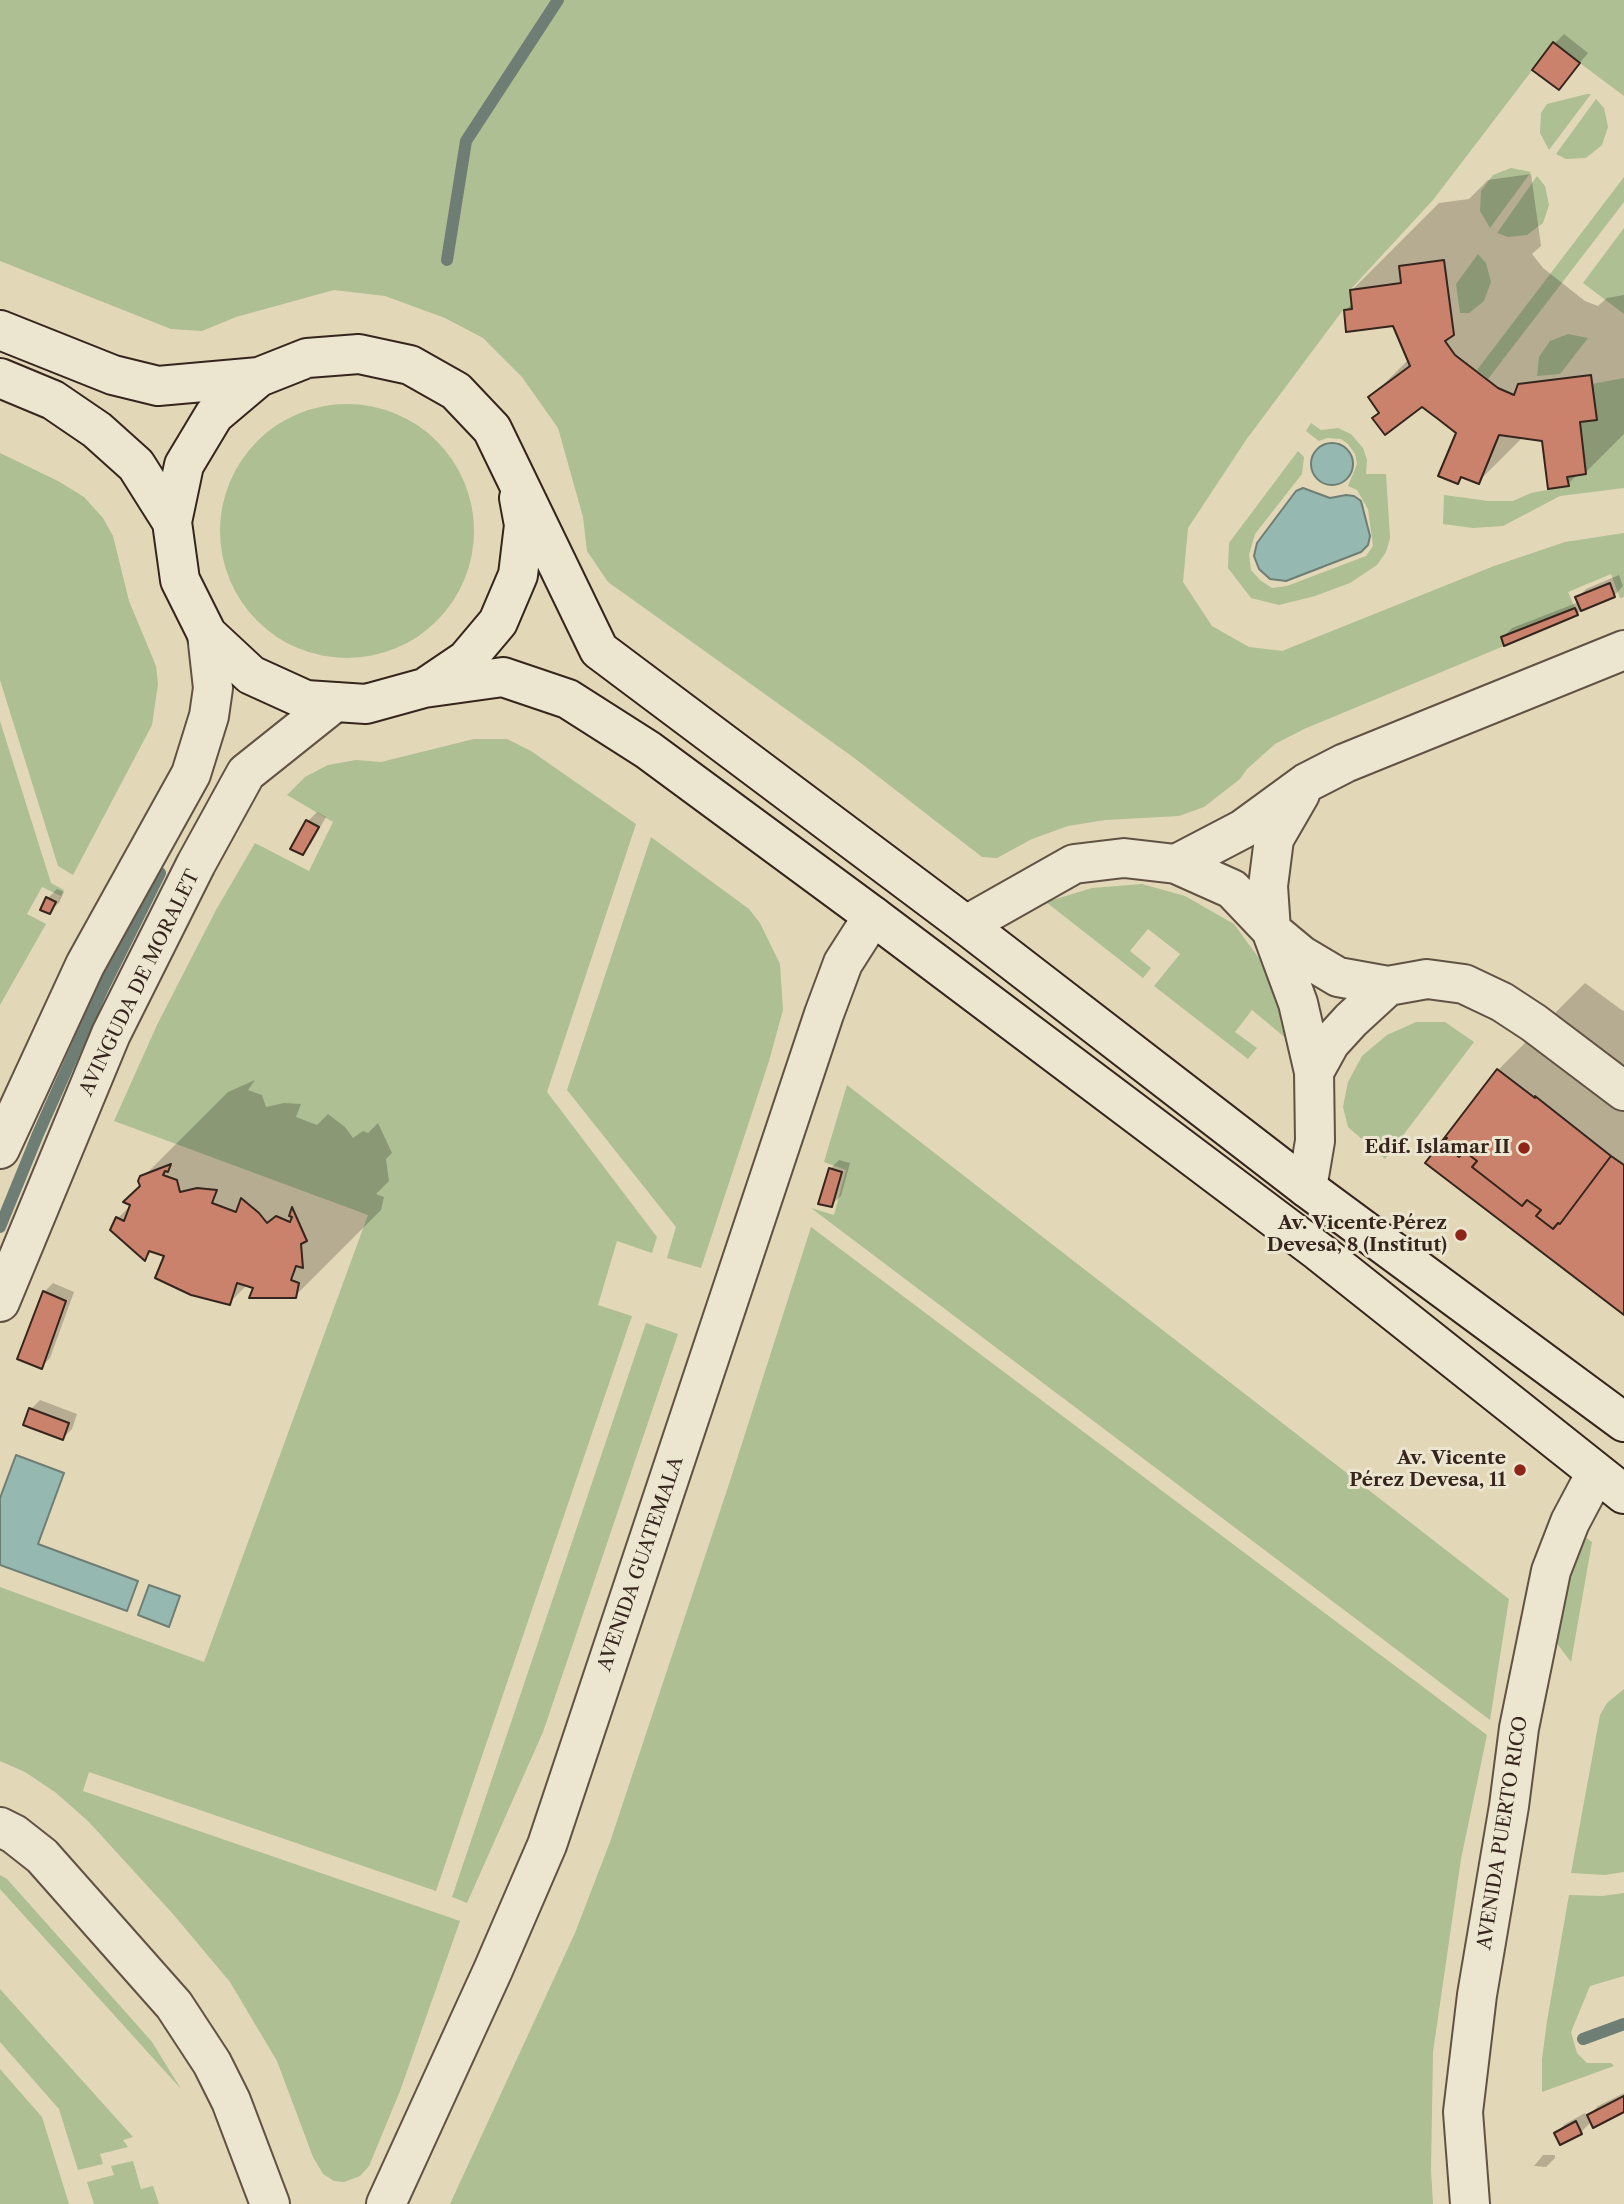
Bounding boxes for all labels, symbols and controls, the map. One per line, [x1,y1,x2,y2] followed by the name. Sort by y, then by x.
[75,866,205,1100] street label: AVINGUDA DE MORALET
[1364,1137,1510,1159] place label: Edif. Islamar II
[1516,1140,1532,1156] marker: Edif. Islamar II
[1267,1213,1447,1257] place label: Av. Vicente Pérez Devesa, 8 (Institut)
[1453,1227,1469,1243] marker: Av. Vicente Pérez Devesa, 8 (Institut)
[1349,1448,1506,1492] place label: Av. Vicente Pérez Devesa, 11
[594,1454,688,1674] street label: AVENIDA GUATEMALA
[1512,1462,1528,1478] marker: Av. Vicente Pérez Devesa, 11
[1473,1714,1533,1952] street label: AVENIDA PUERTO RICO

